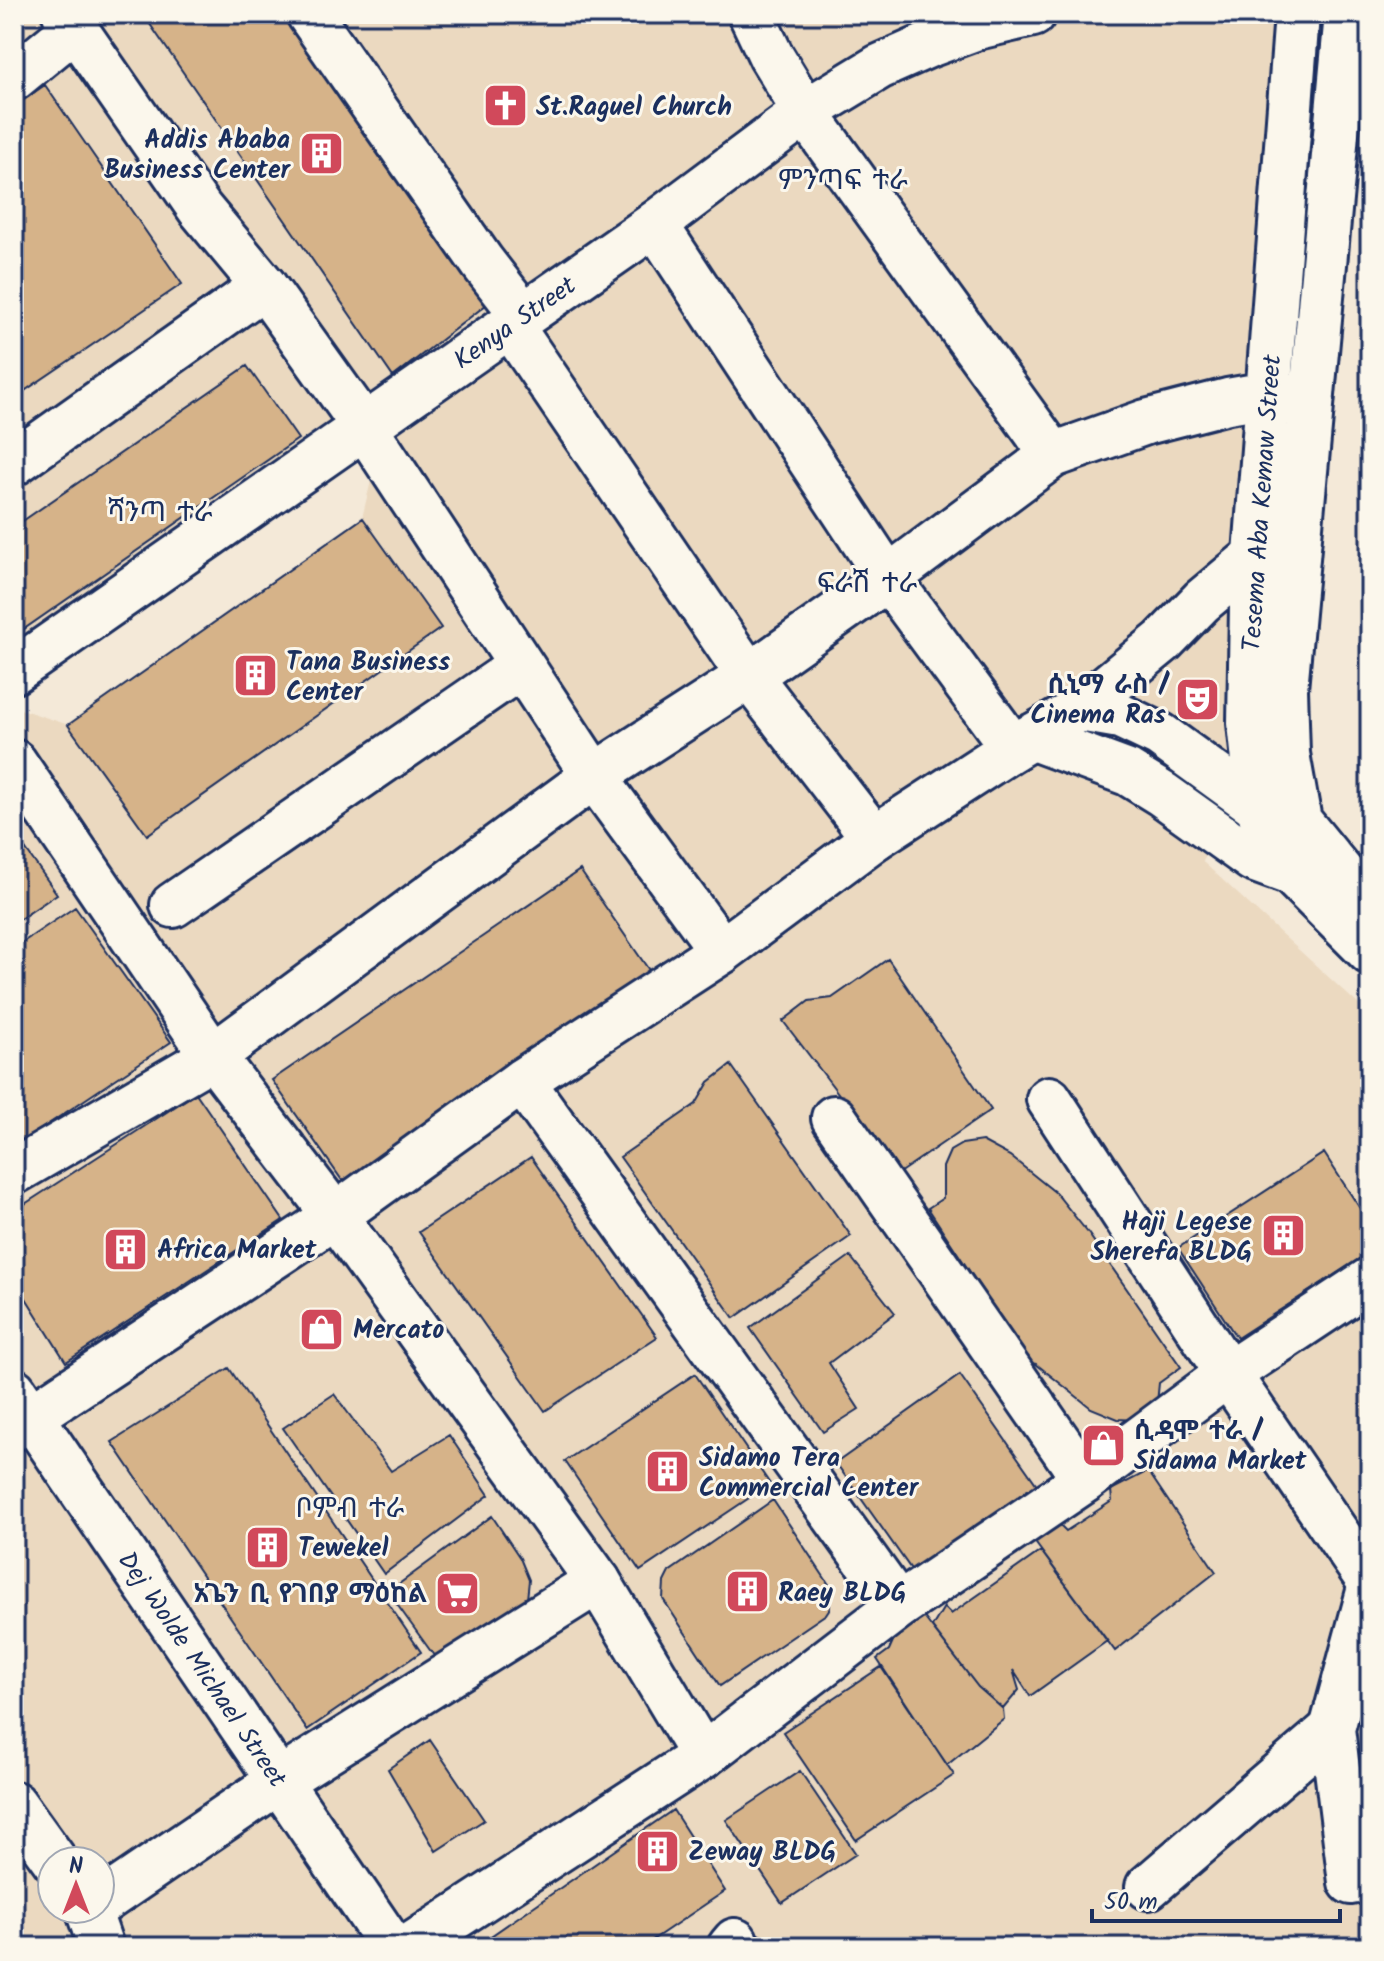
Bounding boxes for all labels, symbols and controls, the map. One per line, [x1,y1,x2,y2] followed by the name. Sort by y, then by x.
[481,82,529,130] church icon: St.Raguel Church
[536,87,732,129] place label: St.Raguel Church
[104,120,292,192] place label: Addis Ababa Business Center
[297,130,345,178] building icon: Addis Ababa Business Center
[778,159,908,204] district label: ምንጣፍ ተራ
[445,265,586,381] street label: Kenya Street
[1232,352,1294,653] street label: Tesema Aba Kemaw Street
[107,491,213,536] district label: ሻንጣ ተራ
[817,562,918,607] district label: ፍራሽ ተራ
[286,642,450,714] place label: Tana Business Center
[231,652,279,700] building icon: Tana Business Center
[1031,665,1170,737] place label: ሲኒማ ራስ / Cinema Ras
[1173,675,1221,723] theatre icon: ሲኒማ ራስ / Cinema Ras
[1090,1202,1252,1274] place label: Haji Legese Sherefa BLDG
[1259,1212,1307,1260] building icon: Haji Legese Sherefa BLDG
[102,1225,150,1273] building icon: Africa Market
[157,1230,317,1272] place label: Africa Market
[298,1305,346,1353] shop icon: Mercato
[353,1310,444,1352] place label: Mercato
[1134,1411,1307,1483] place label: ሲዳሞ ተራ / Sidama Market
[1079,1421,1127,1469] shop icon: ሲዳሞ ተራ / Sidama Market
[699,1438,920,1510] place label: Sidamo Tera Commercial Center
[644,1448,692,1496] building icon: Sidamo Tera Commercial Center
[296,1487,405,1532] district label: ቦምብ ተራ
[243,1523,291,1571] building icon: Tewekel
[298,1528,388,1570] place label: Tewekel
[106,1543,297,1798] street label: Dej Wolde Michael Street
[723,1568,771,1616] building icon: Raey BLDG
[434,1569,482,1617] supermarket icon: አጌን ቢ የገበያ ማዕከል
[778,1573,906,1615] place label: Raey BLDG
[193,1574,427,1616] place label: አጌን ቢ የገበያ ማዕከል
[633,1827,681,1875] building icon: Zeway BLDG
[688,1832,836,1874] place label: Zeway BLDG
[36,1845,116,1925] north arrow
[69,1850,83,1885] text: N
[1092,1873,1340,1923] scale bar
[1104,1883,1158,1922] text: 50 m

